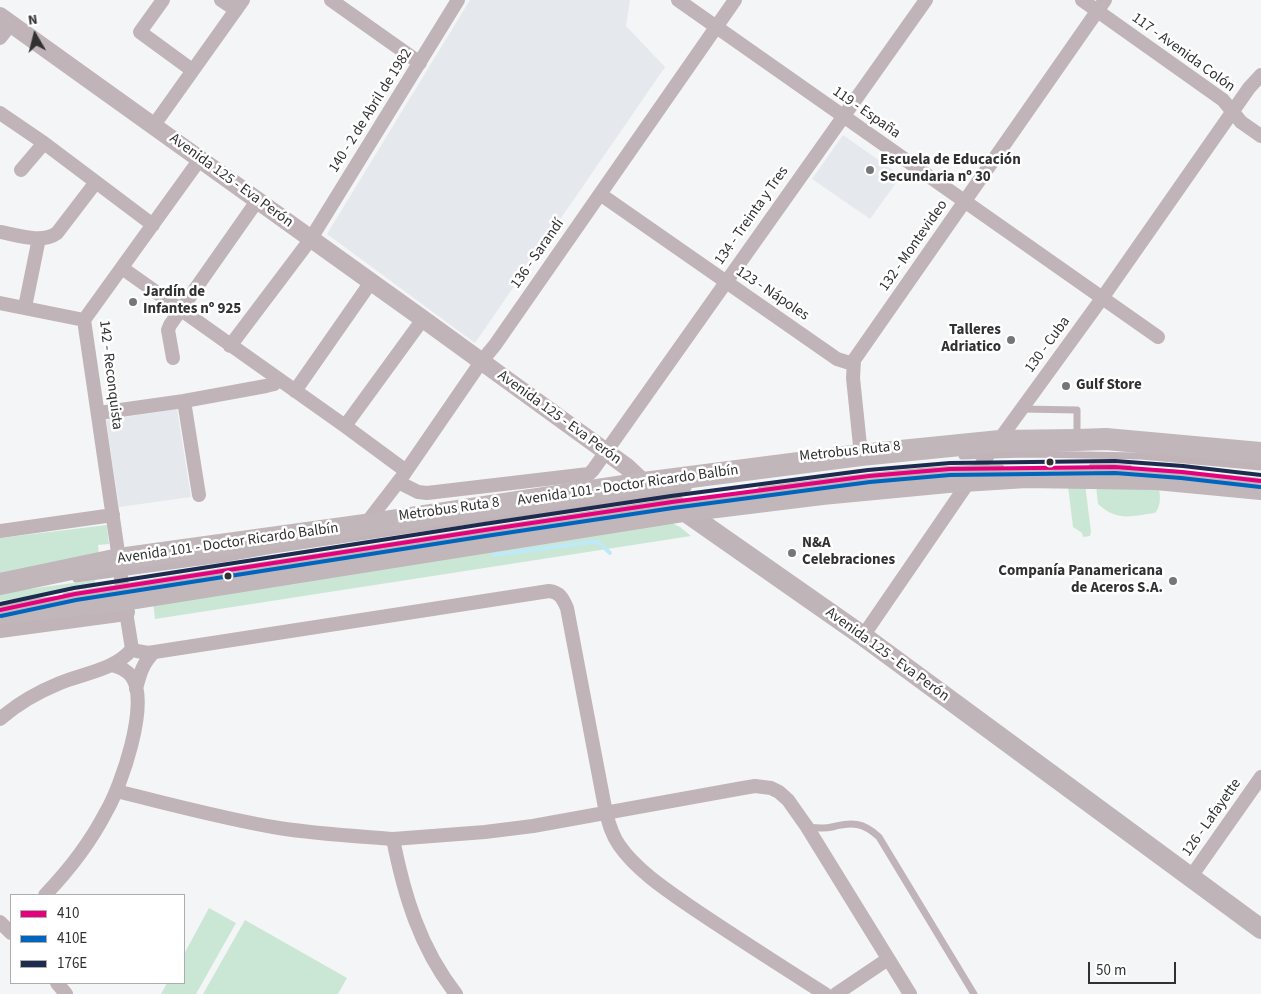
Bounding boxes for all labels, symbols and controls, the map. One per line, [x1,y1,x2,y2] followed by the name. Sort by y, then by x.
[10,10,60,60] north arrow
[27,10,39,31] text: N
[1128,10,1238,96] street label: 117 - Avenida Colón
[325,46,417,176] street label: 140 - 2 de Abril de 1982
[829,83,903,143] street label: 119 - España
[166,130,296,232] street label: Avenida 125 - Eva Perón
[880,152,1021,187] place label: Escuela de Educación Secundaria nº 30
[711,163,793,269] street label: 134 - Treinta y Tres
[864,164,876,176] marker: Escuela de Educación Secundaria nº 30
[876,197,952,295] street label: 132 - Montevideo
[507,216,569,292] street label: 136 - Sarandí
[732,263,812,325] street label: 123 - Nápoles
[143,284,241,319] place label: Jardín de Infantes nº 925
[127,296,139,308] marker: Jardín de Infantes nº 925
[1022,313,1074,377] street label: 130 - Cuba
[94,319,126,431] street label: 142 - Reconquista
[941,322,1001,357] place label: Talleres Adriatico
[1005,334,1017,346] marker: Talleres Adriatico
[494,367,624,469] street label: Avenida 125 - Eva Perón
[1076,377,1142,395] place label: Gulf Store
[1060,380,1072,392] marker: Gulf Store
[799,438,901,466] street label: Metrobus Ruta 8
[1045,457,1055,467] unlabelled marker
[516,462,740,510] street label: Avenida 101 - Doctor Ricardo Balbín
[397,494,501,526] street label: Metrobus Ruta 8
[116,520,340,568] street label: Avenida 101 - Doctor Ricardo Balbín
[802,535,895,570] place label: N&A Celebraciones
[786,547,798,559] marker: N&A Celebraciones
[998,563,1163,598] place label: Companía Panamericana de Aceros S.A.
[223,571,233,581] unlabelled marker
[1167,575,1179,587] marker: Companía Panamericana de Aceros S.A.
[822,604,952,706] street label: Avenida 125 - Eva Perón
[1179,776,1245,860] street label: 126 - Lafayette
[10,894,185,984] legend
[57,903,79,924] text: 410
[57,928,87,949] text: 410E
[1091,952,1178,984] scale bar
[57,953,87,974] text: 176E
[1096,960,1126,981] text: 50 m

